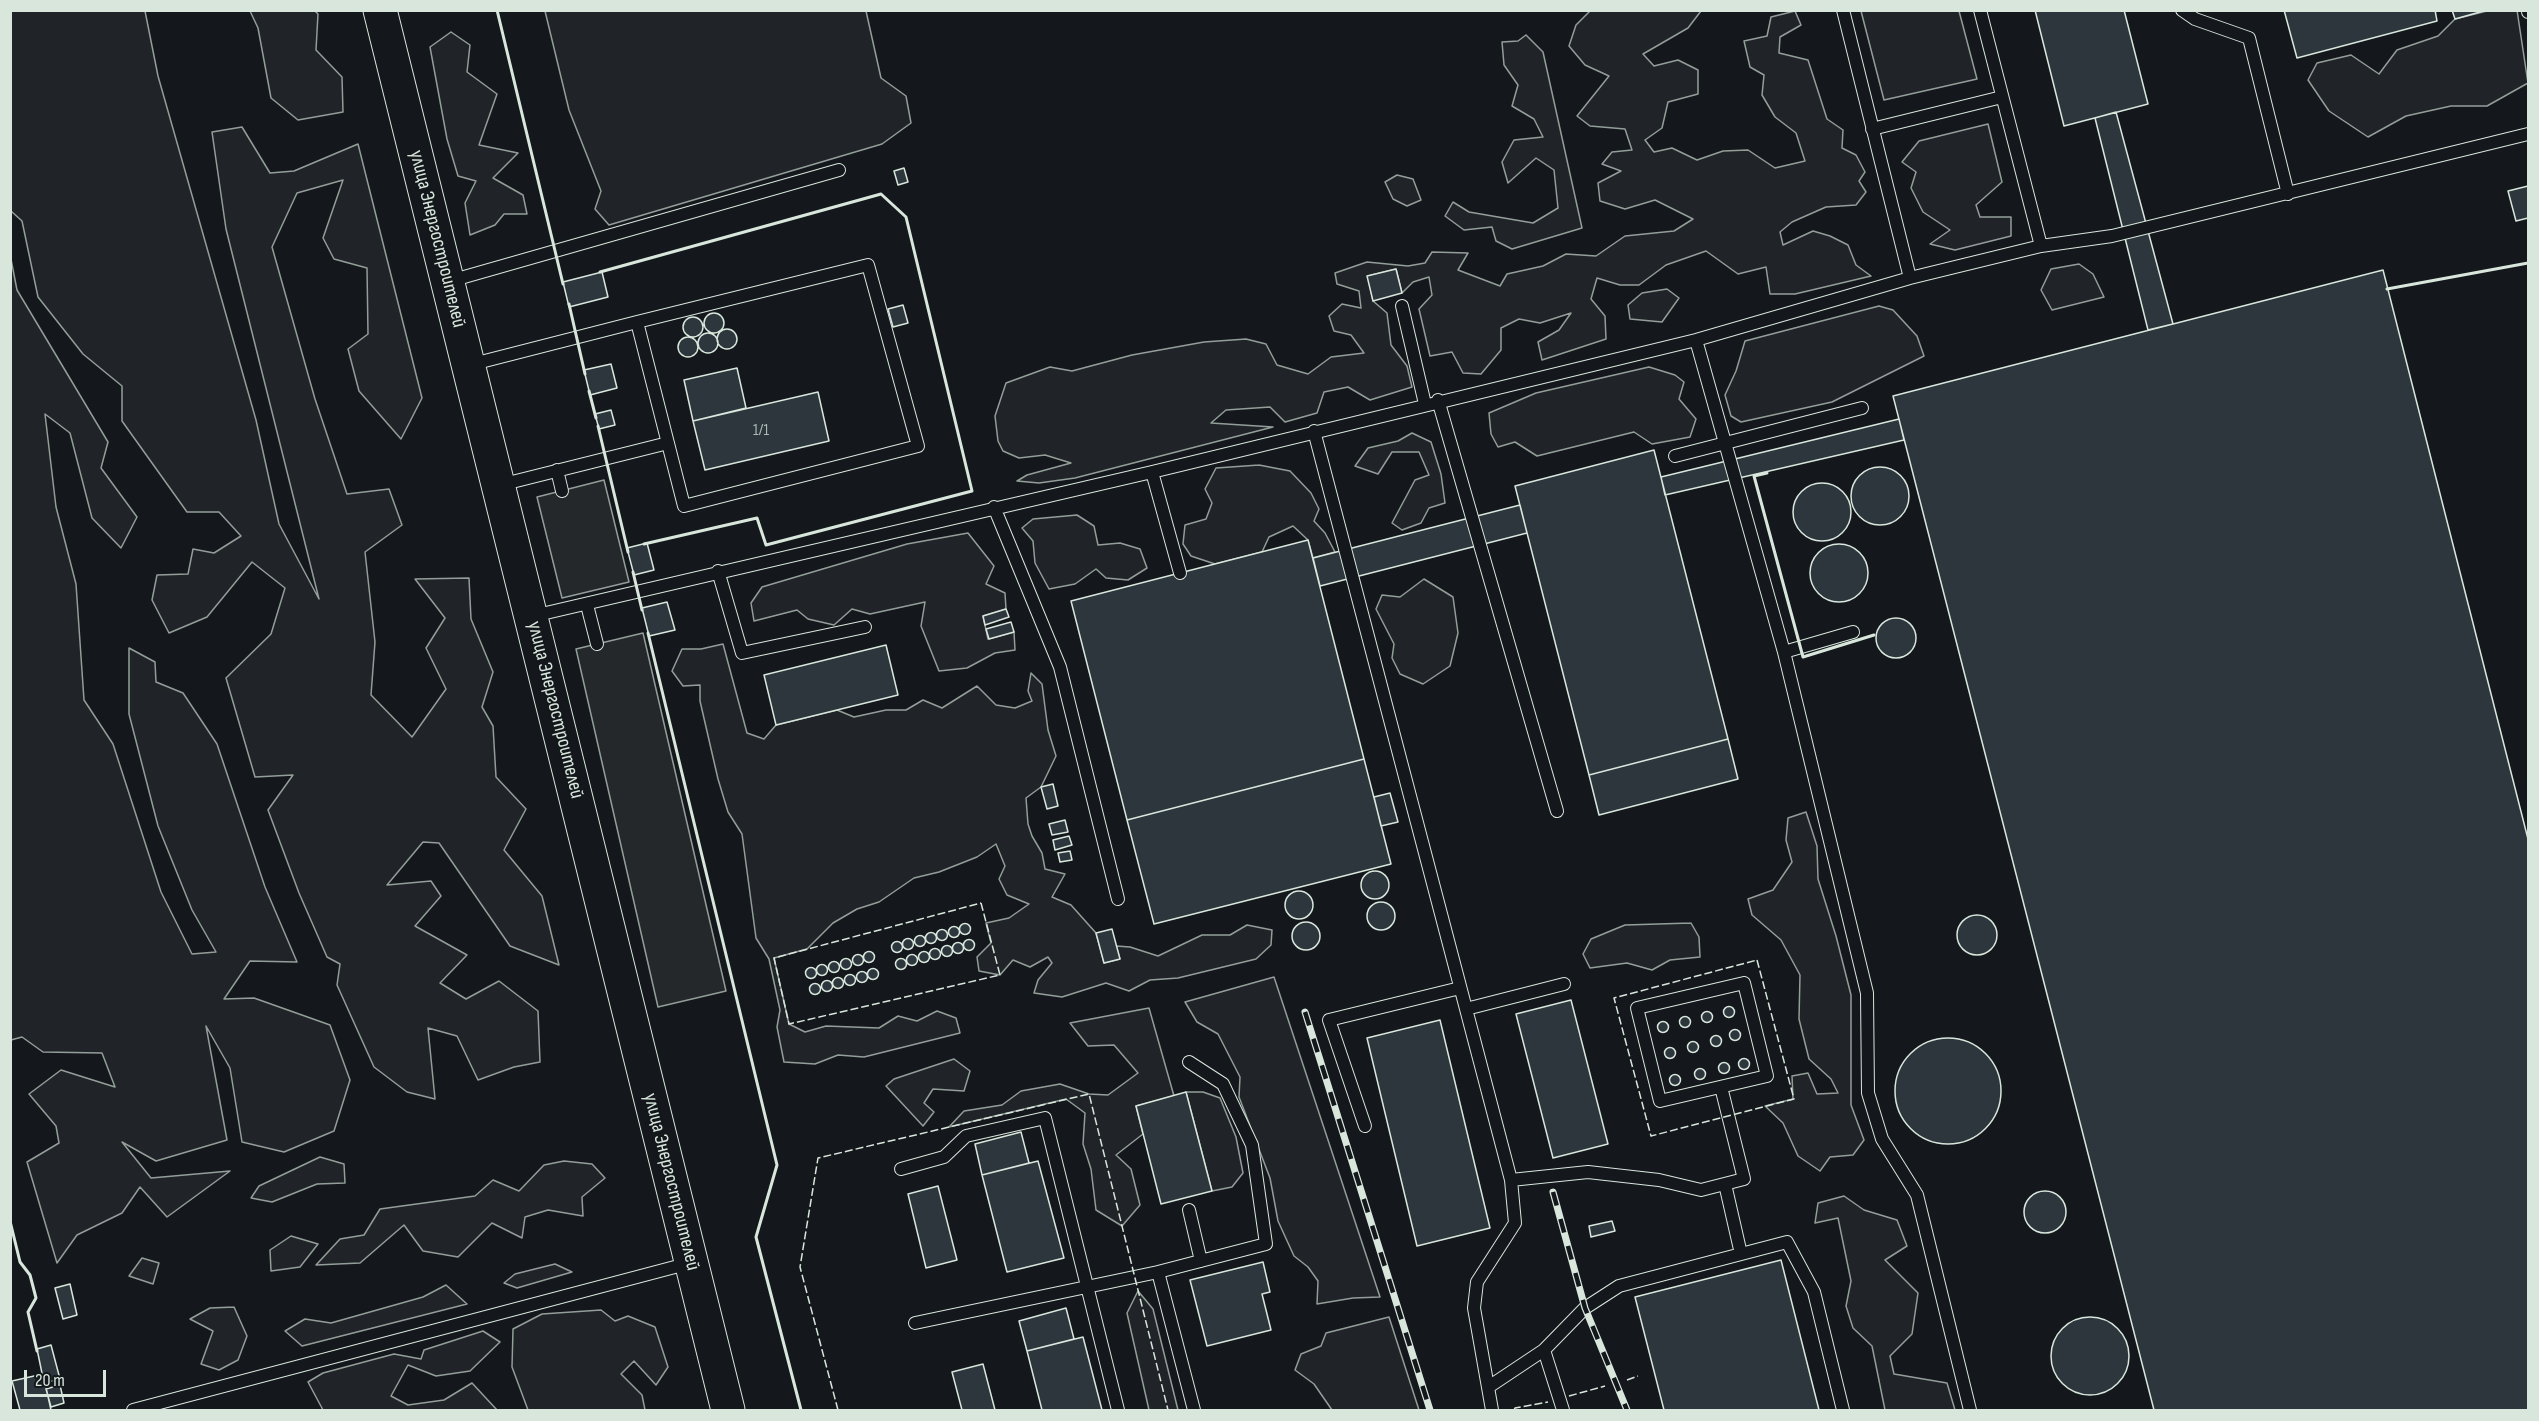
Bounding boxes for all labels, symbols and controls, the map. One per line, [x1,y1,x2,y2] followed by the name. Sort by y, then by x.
[403,148,471,330] street label: улица Энергостроителей
[753,421,769,441] house number: 1/1
[521,619,589,801] street label: улица Энергостроителей
[637,1091,705,1273] street label: улица Энергостроителей
[27,1358,110,1396] scale bar
[35,1370,65,1391] text: 20 m

